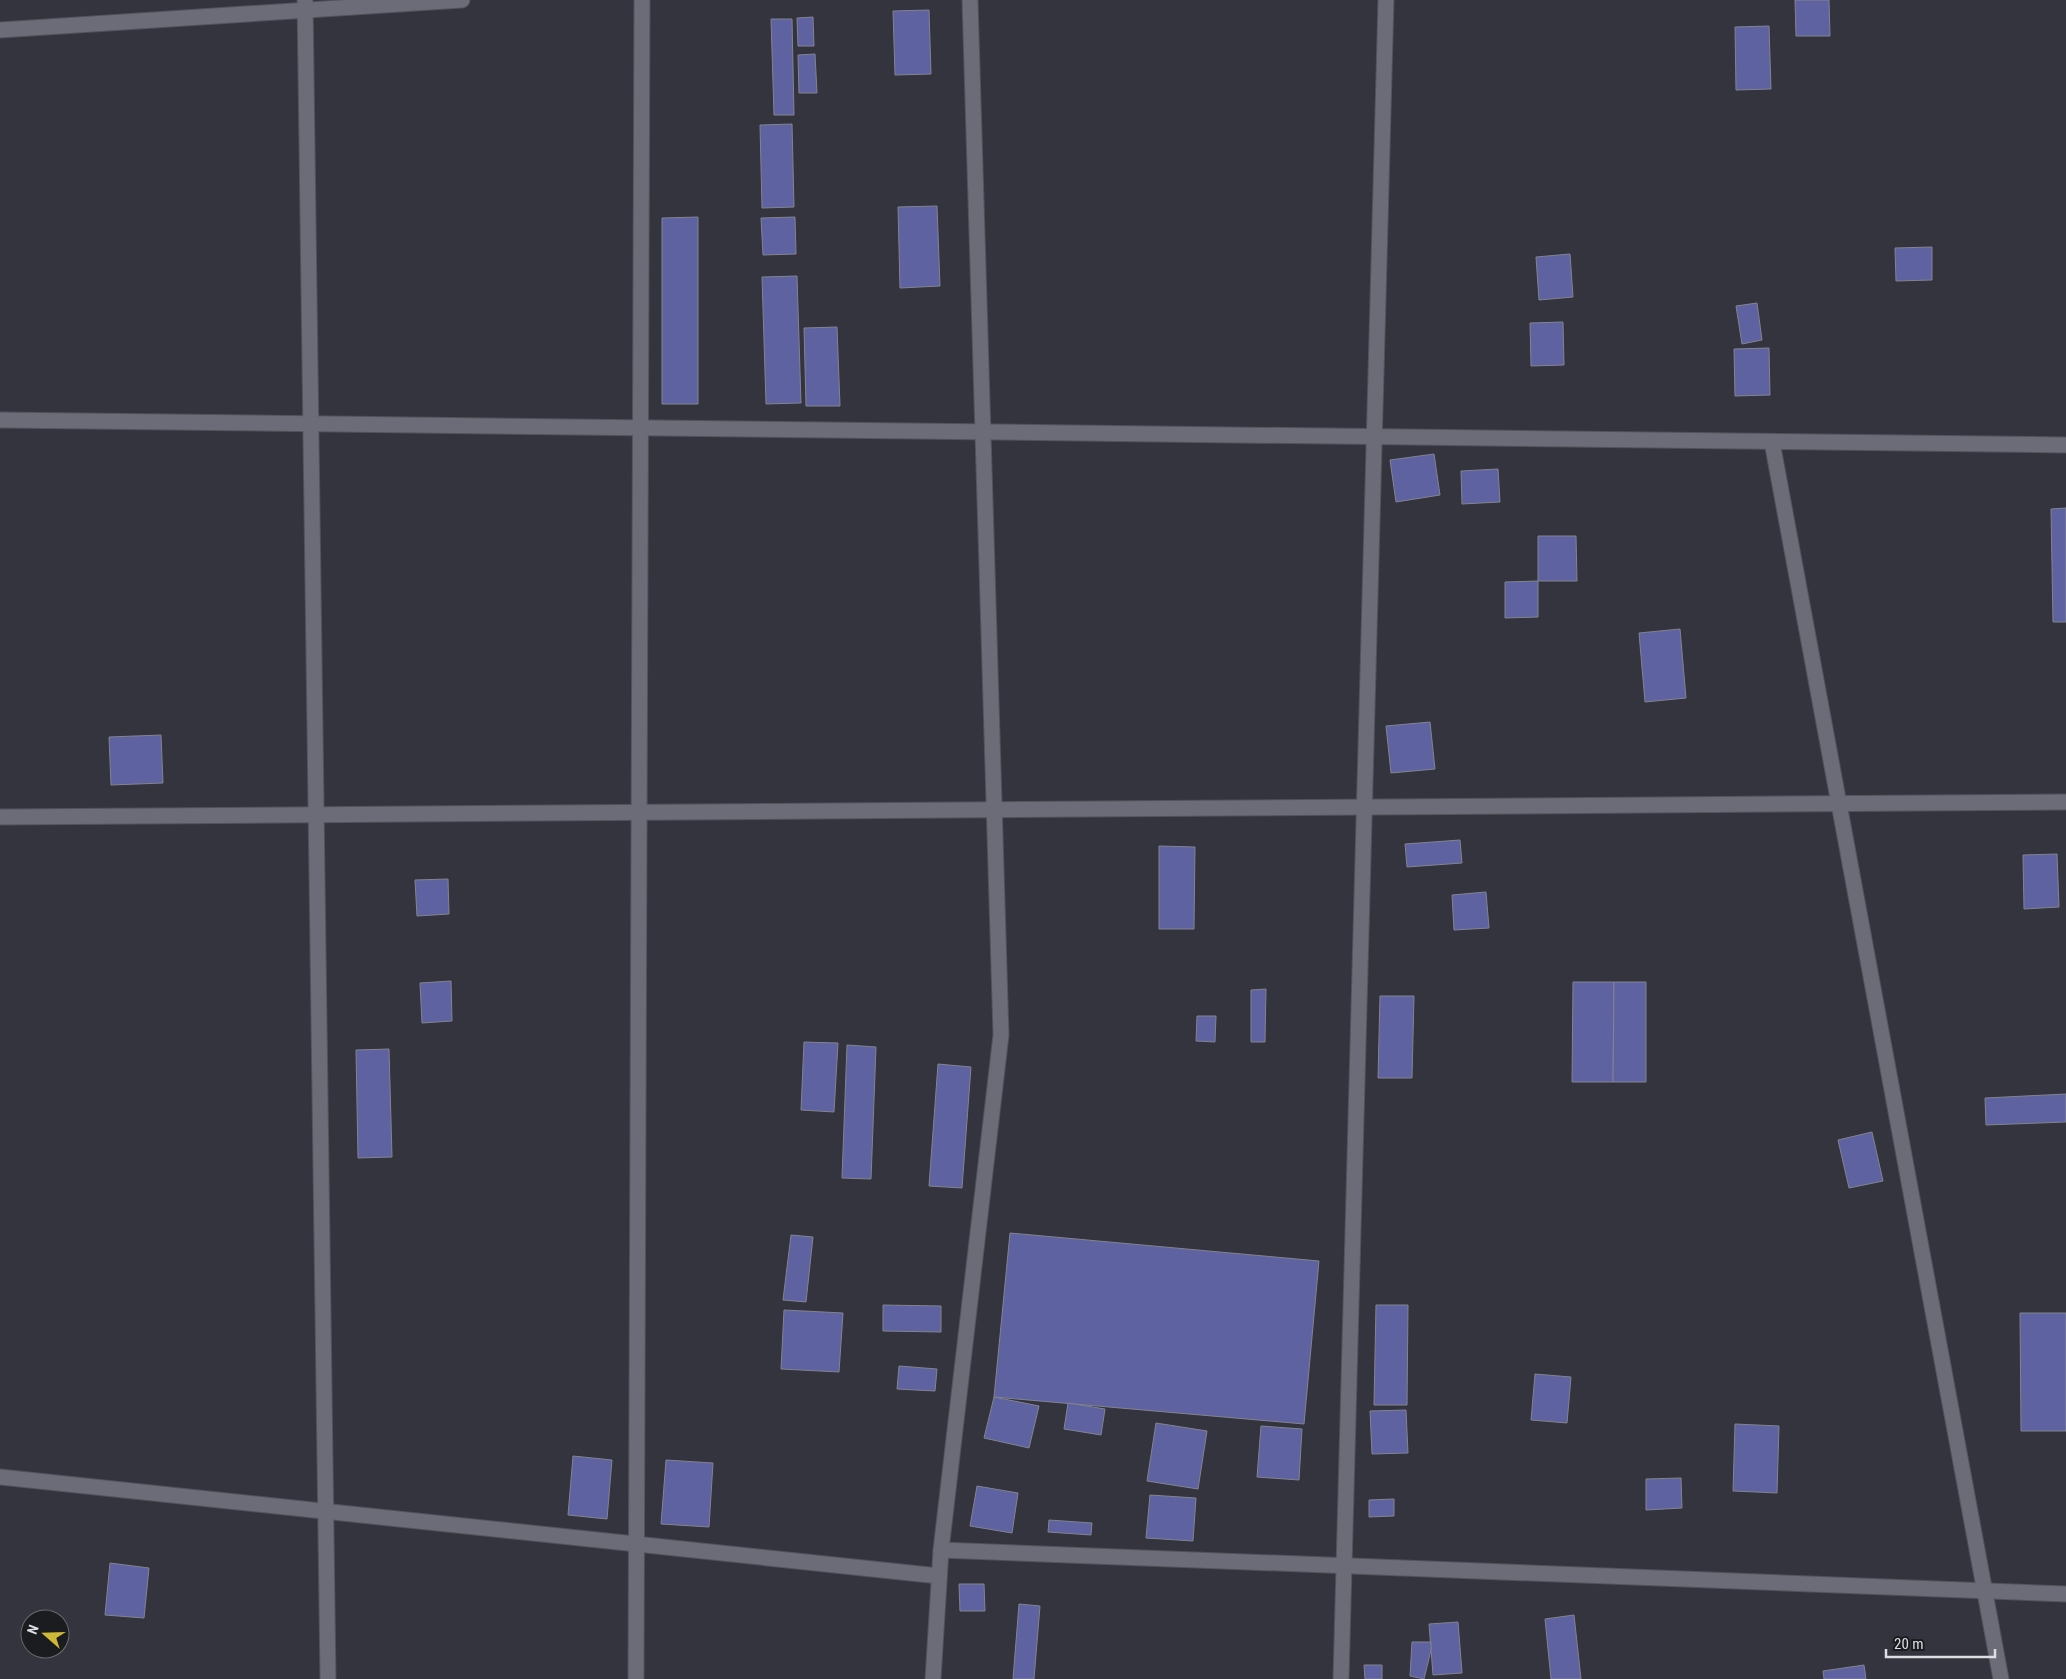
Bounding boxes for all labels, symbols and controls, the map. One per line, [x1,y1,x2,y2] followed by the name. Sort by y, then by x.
[20,1609,70,1659] north arrow
[24,1623,42,1636] text: N
[1886,1626,1995,1658] scale bar
[1894,1635,1924,1653] text: 20 m

